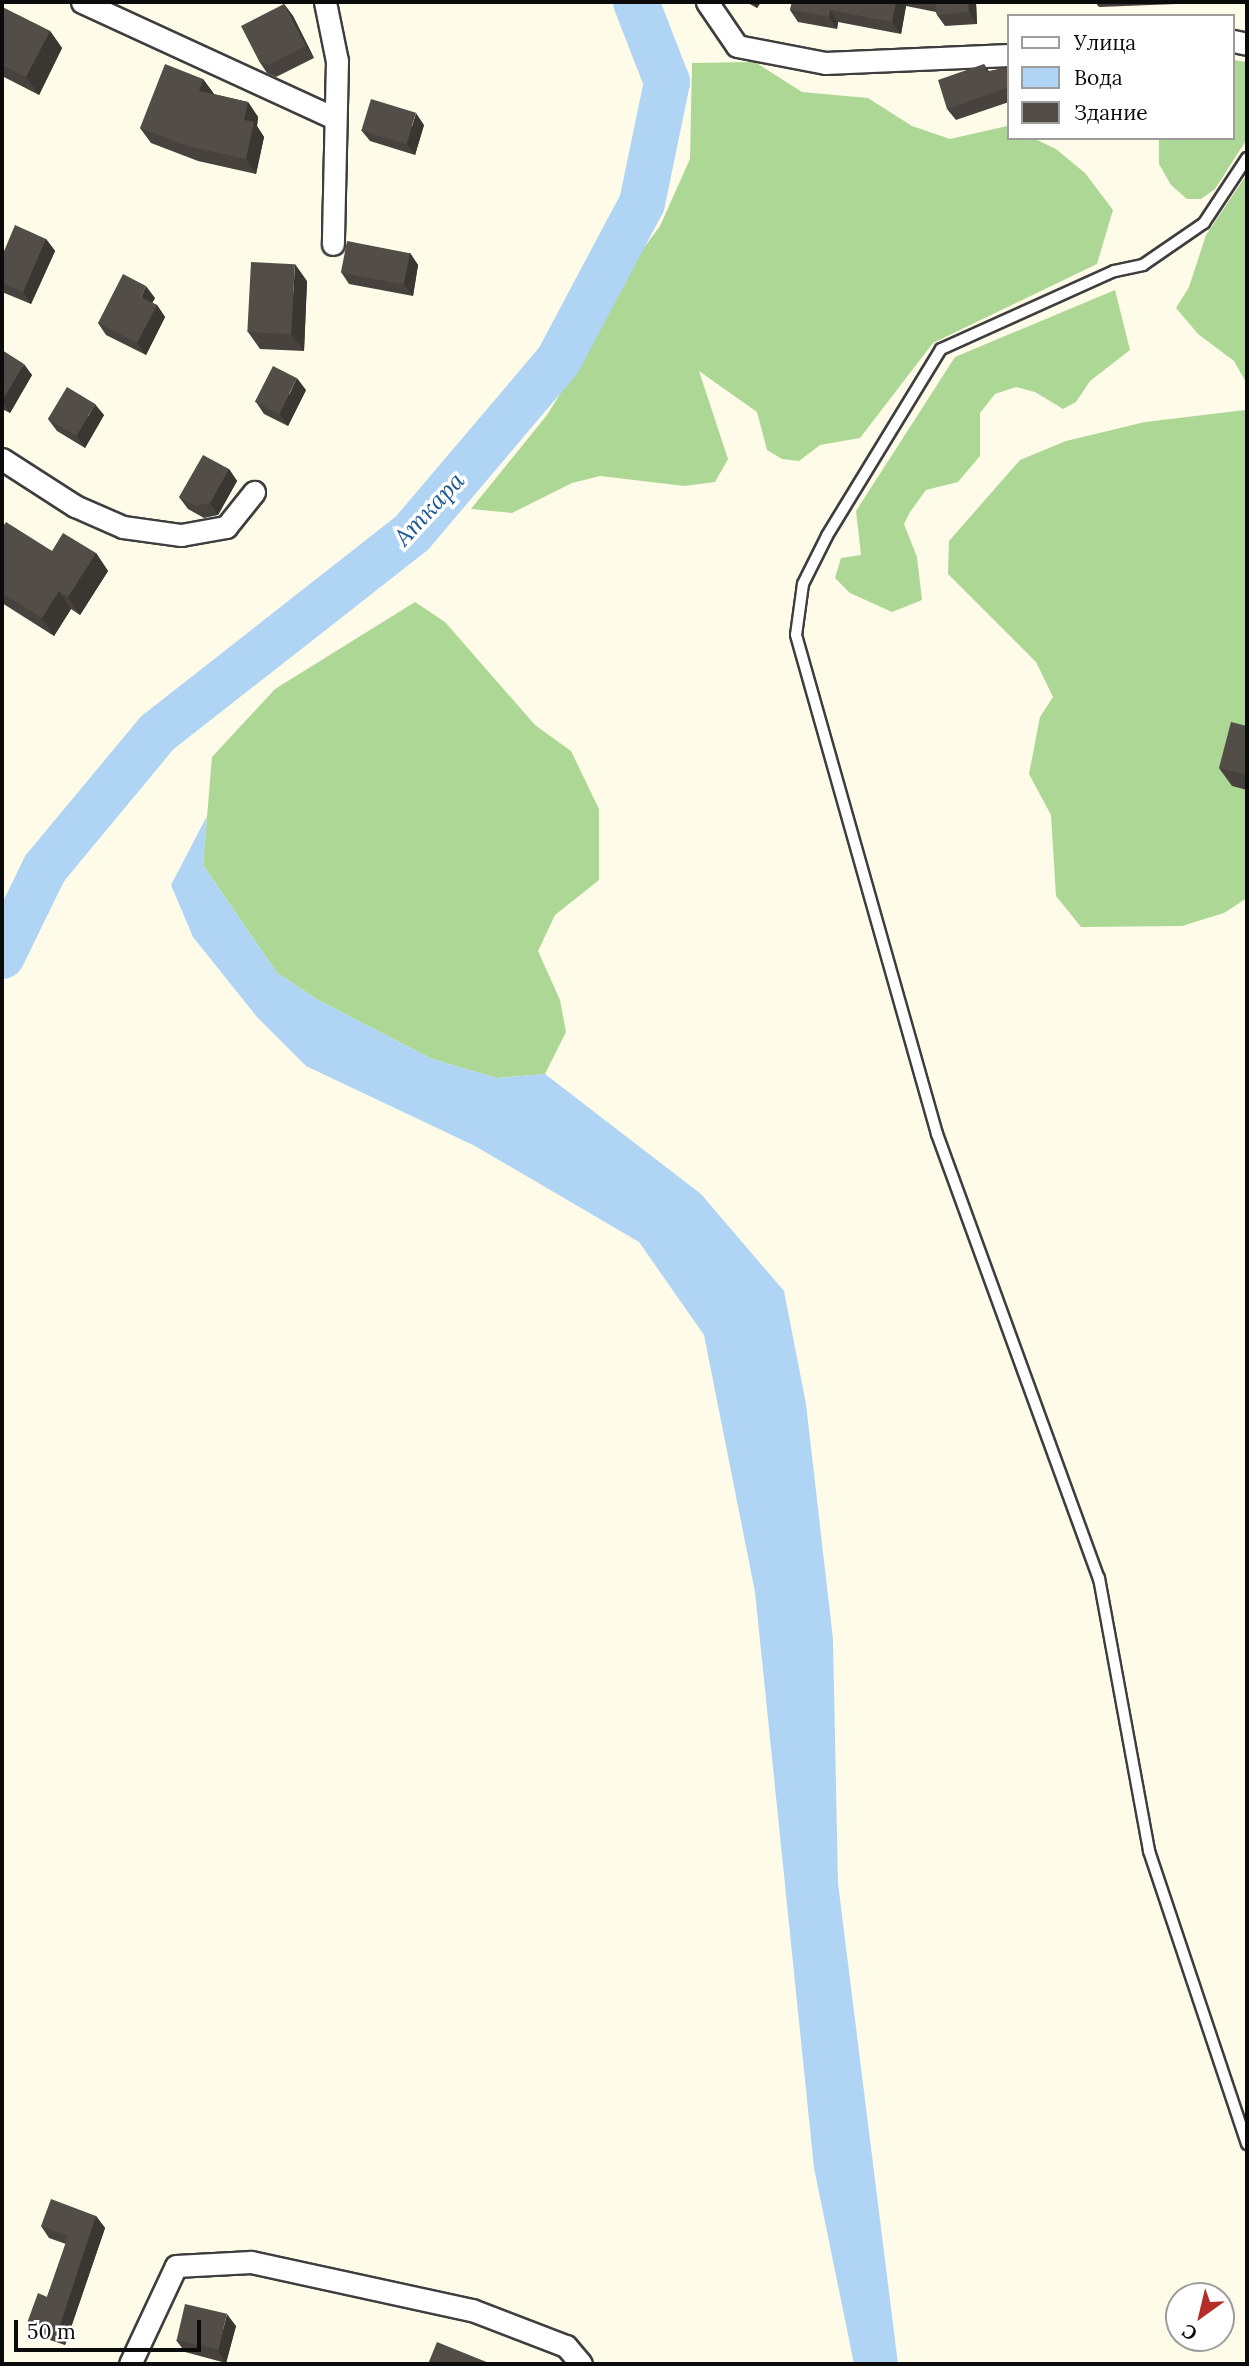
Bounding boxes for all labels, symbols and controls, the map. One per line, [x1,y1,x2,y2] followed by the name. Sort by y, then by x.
[1007,14,1235,140] legend
[1074,29,1136,56] text: Улица
[1074,64,1123,91] text: Вода
[1074,99,1148,126] text: Здание
[388,466,470,552] water label: Аткара
[1165,2282,1235,2352] north arrow
[18,2306,205,2350] scale bar
[27,2318,76,2345] text: 50 m
[1177,2319,1202,2346] text: С

